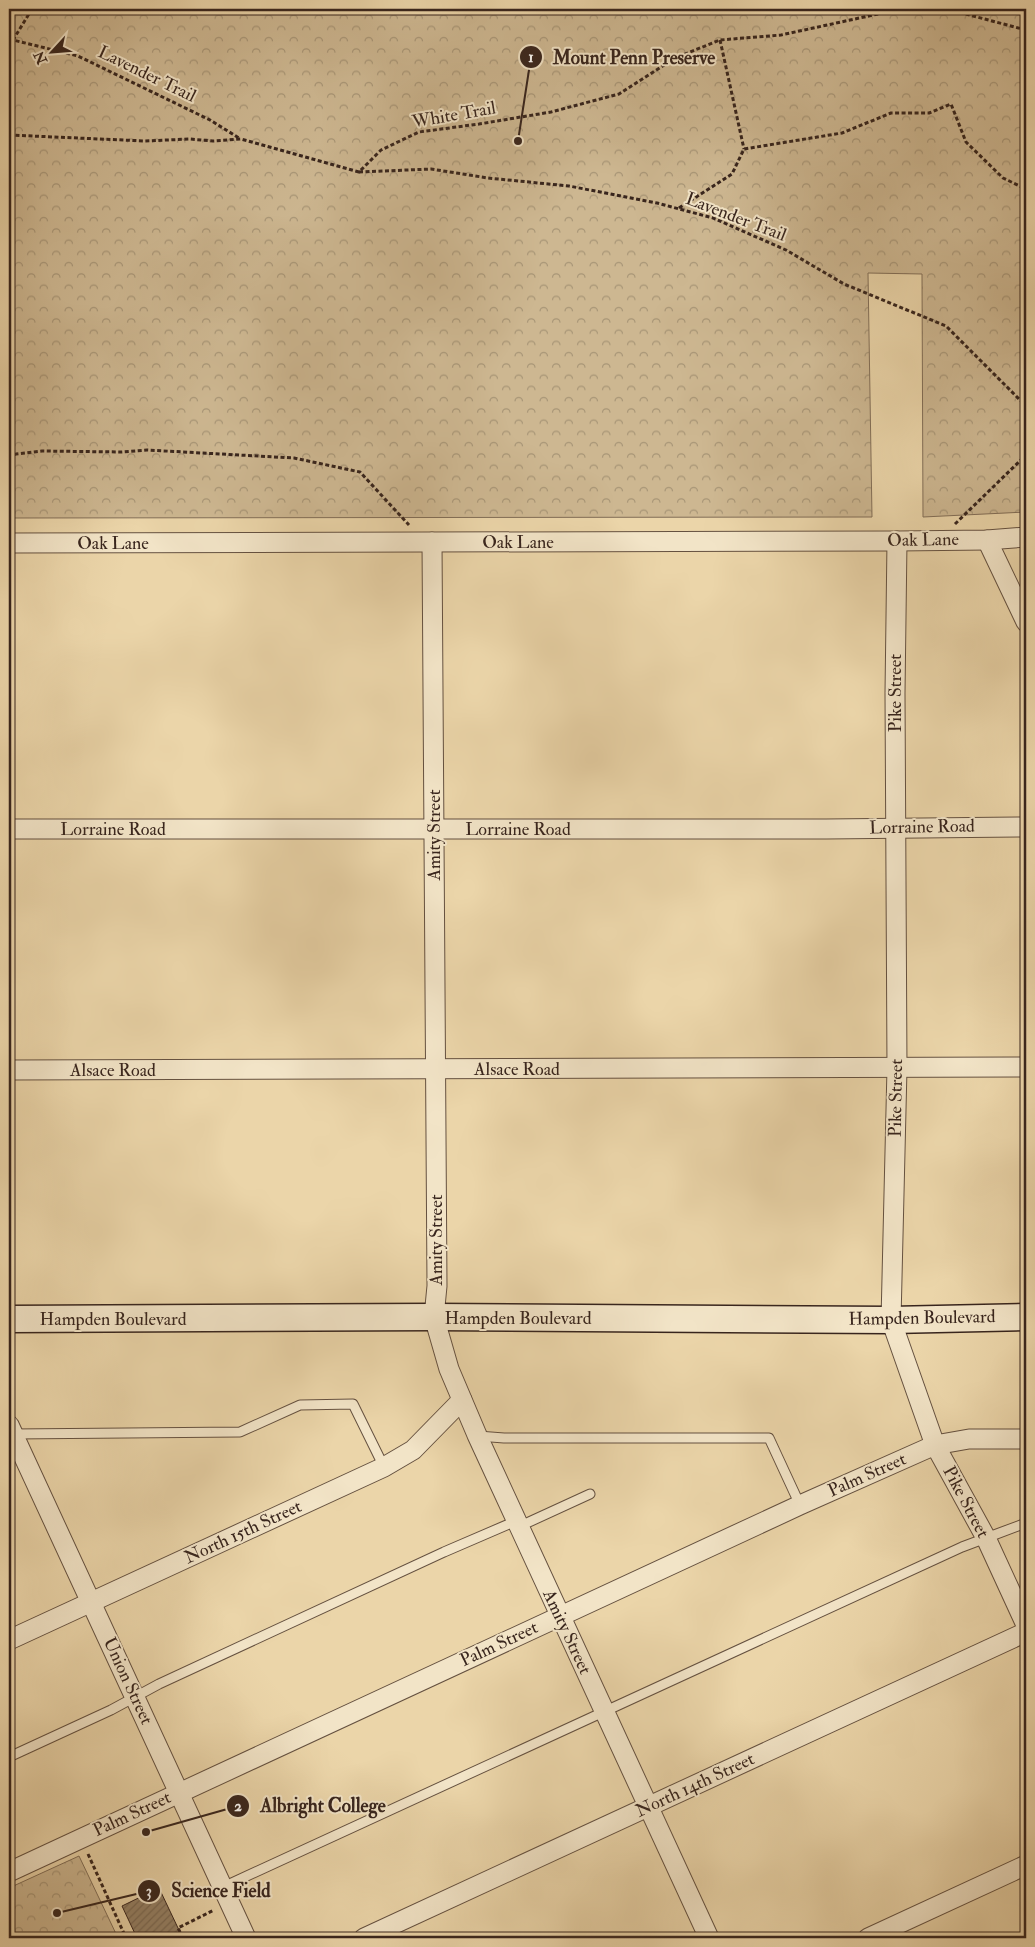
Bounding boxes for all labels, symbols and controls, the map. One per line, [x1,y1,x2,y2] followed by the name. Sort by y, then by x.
[28,28,78,78] north arrow
[94,40,200,108] street label: Lavender Trail
[518,40,726,74] callout: Mount Penn Preserve
[552,46,715,70] text: Mount Penn Preserve
[30,48,52,68] text: N
[528,48,534,67] text: 1
[409,96,498,134] street label: White Trail
[682,187,790,247] street label: Lavender Trail
[887,528,960,552] street label: Oak Lane
[482,531,554,554] street label: Oak Lane
[77,532,149,555] street label: Oak Lane
[884,654,907,732] street label: Pike Street
[423,789,446,882] street label: Amity Street
[869,815,975,839] street label: Lorraine Road
[60,818,166,841] street label: Lorraine Road
[465,818,571,841] street label: Lorraine Road
[473,1058,560,1081] street label: Alsace Road
[69,1059,156,1082] street label: Alsace Road
[884,1059,908,1137] street label: Pike Street
[425,1194,448,1287] street label: Amity Street
[848,1305,996,1331] street label: Hampden Boulevard
[445,1307,592,1330] street label: Hampden Boulevard
[40,1308,187,1331] street label: Hampden Boulevard
[824,1447,910,1502] street label: Palm Street
[937,1462,995,1542] street label: Pike Street
[181,1495,305,1569] street label: North 15th Street
[537,1585,597,1678] street label: Amity Street
[456,1616,542,1672] street label: Palm Street
[98,1634,158,1728] street label: Union Street
[632,1747,758,1823] street label: North 14th Street
[89,1786,175,1842] street label: Palm Street
[226,1789,396,1823] callout: Albright College
[259,1794,386,1819] text: Albright College
[234,1797,242,1816] text: 2
[136,1874,281,1908] callout: Science Field
[171,1879,271,1903] text: Science Field
[146,1882,152,1901] text: 3

